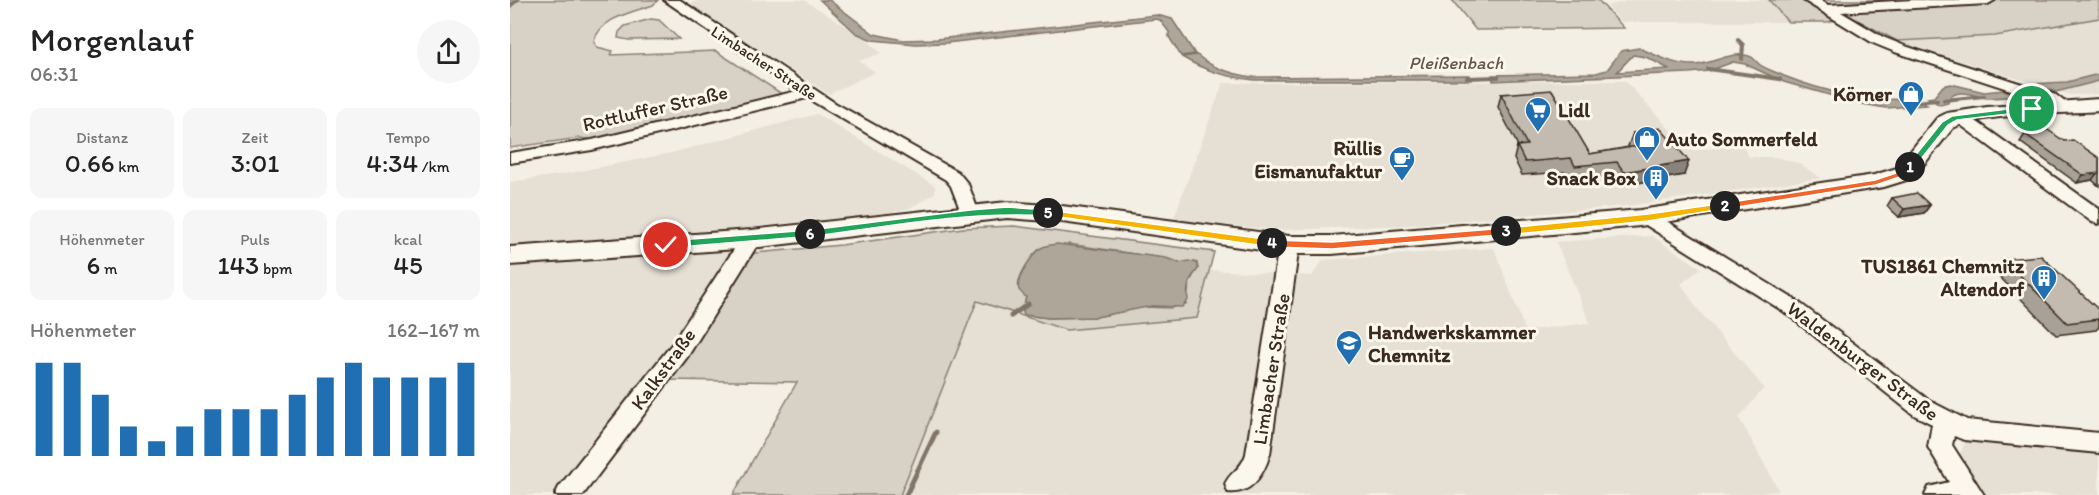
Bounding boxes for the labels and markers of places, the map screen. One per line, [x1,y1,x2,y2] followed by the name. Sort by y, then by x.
[1896,79,1926,117] shop icon: Körner
[1833,82,1893,106] place label: Körner
[2006,83,2057,134] pin
[1523,95,1553,133] supermarket icon: Lidl
[1558,98,1590,122] place label: Lidl
[1632,124,1662,162] shop icon: Auto Sommerfeld
[1665,127,1818,151] place label: Auto Sommerfeld
[1254,136,1383,183] place label: Rüllis Eismanufaktur
[1387,144,1417,182] cafe icon: Rüllis Eismanufaktur
[1895,152,1925,182] pin: 1
[1641,163,1671,201] building icon: Snack Box
[1546,166,1637,190] place label: Snack Box
[1710,191,1740,221] pin: 2
[1033,198,1063,228] pin: 5
[1491,216,1521,246] pin: 3
[640,219,691,270] pin
[795,219,825,249] pin: 6
[1257,228,1287,258] pin: 4
[1860,254,2025,301] place label: TUS1861 Chemnitz Altendorf
[2029,263,2059,301] building icon: TUS1861 Chemnitz Altendorf
[1368,320,1537,367] place label: Handwerkskammer Chemnitz
[1334,328,1364,366] school or university icon: Handwerkskammer Chemnitz

